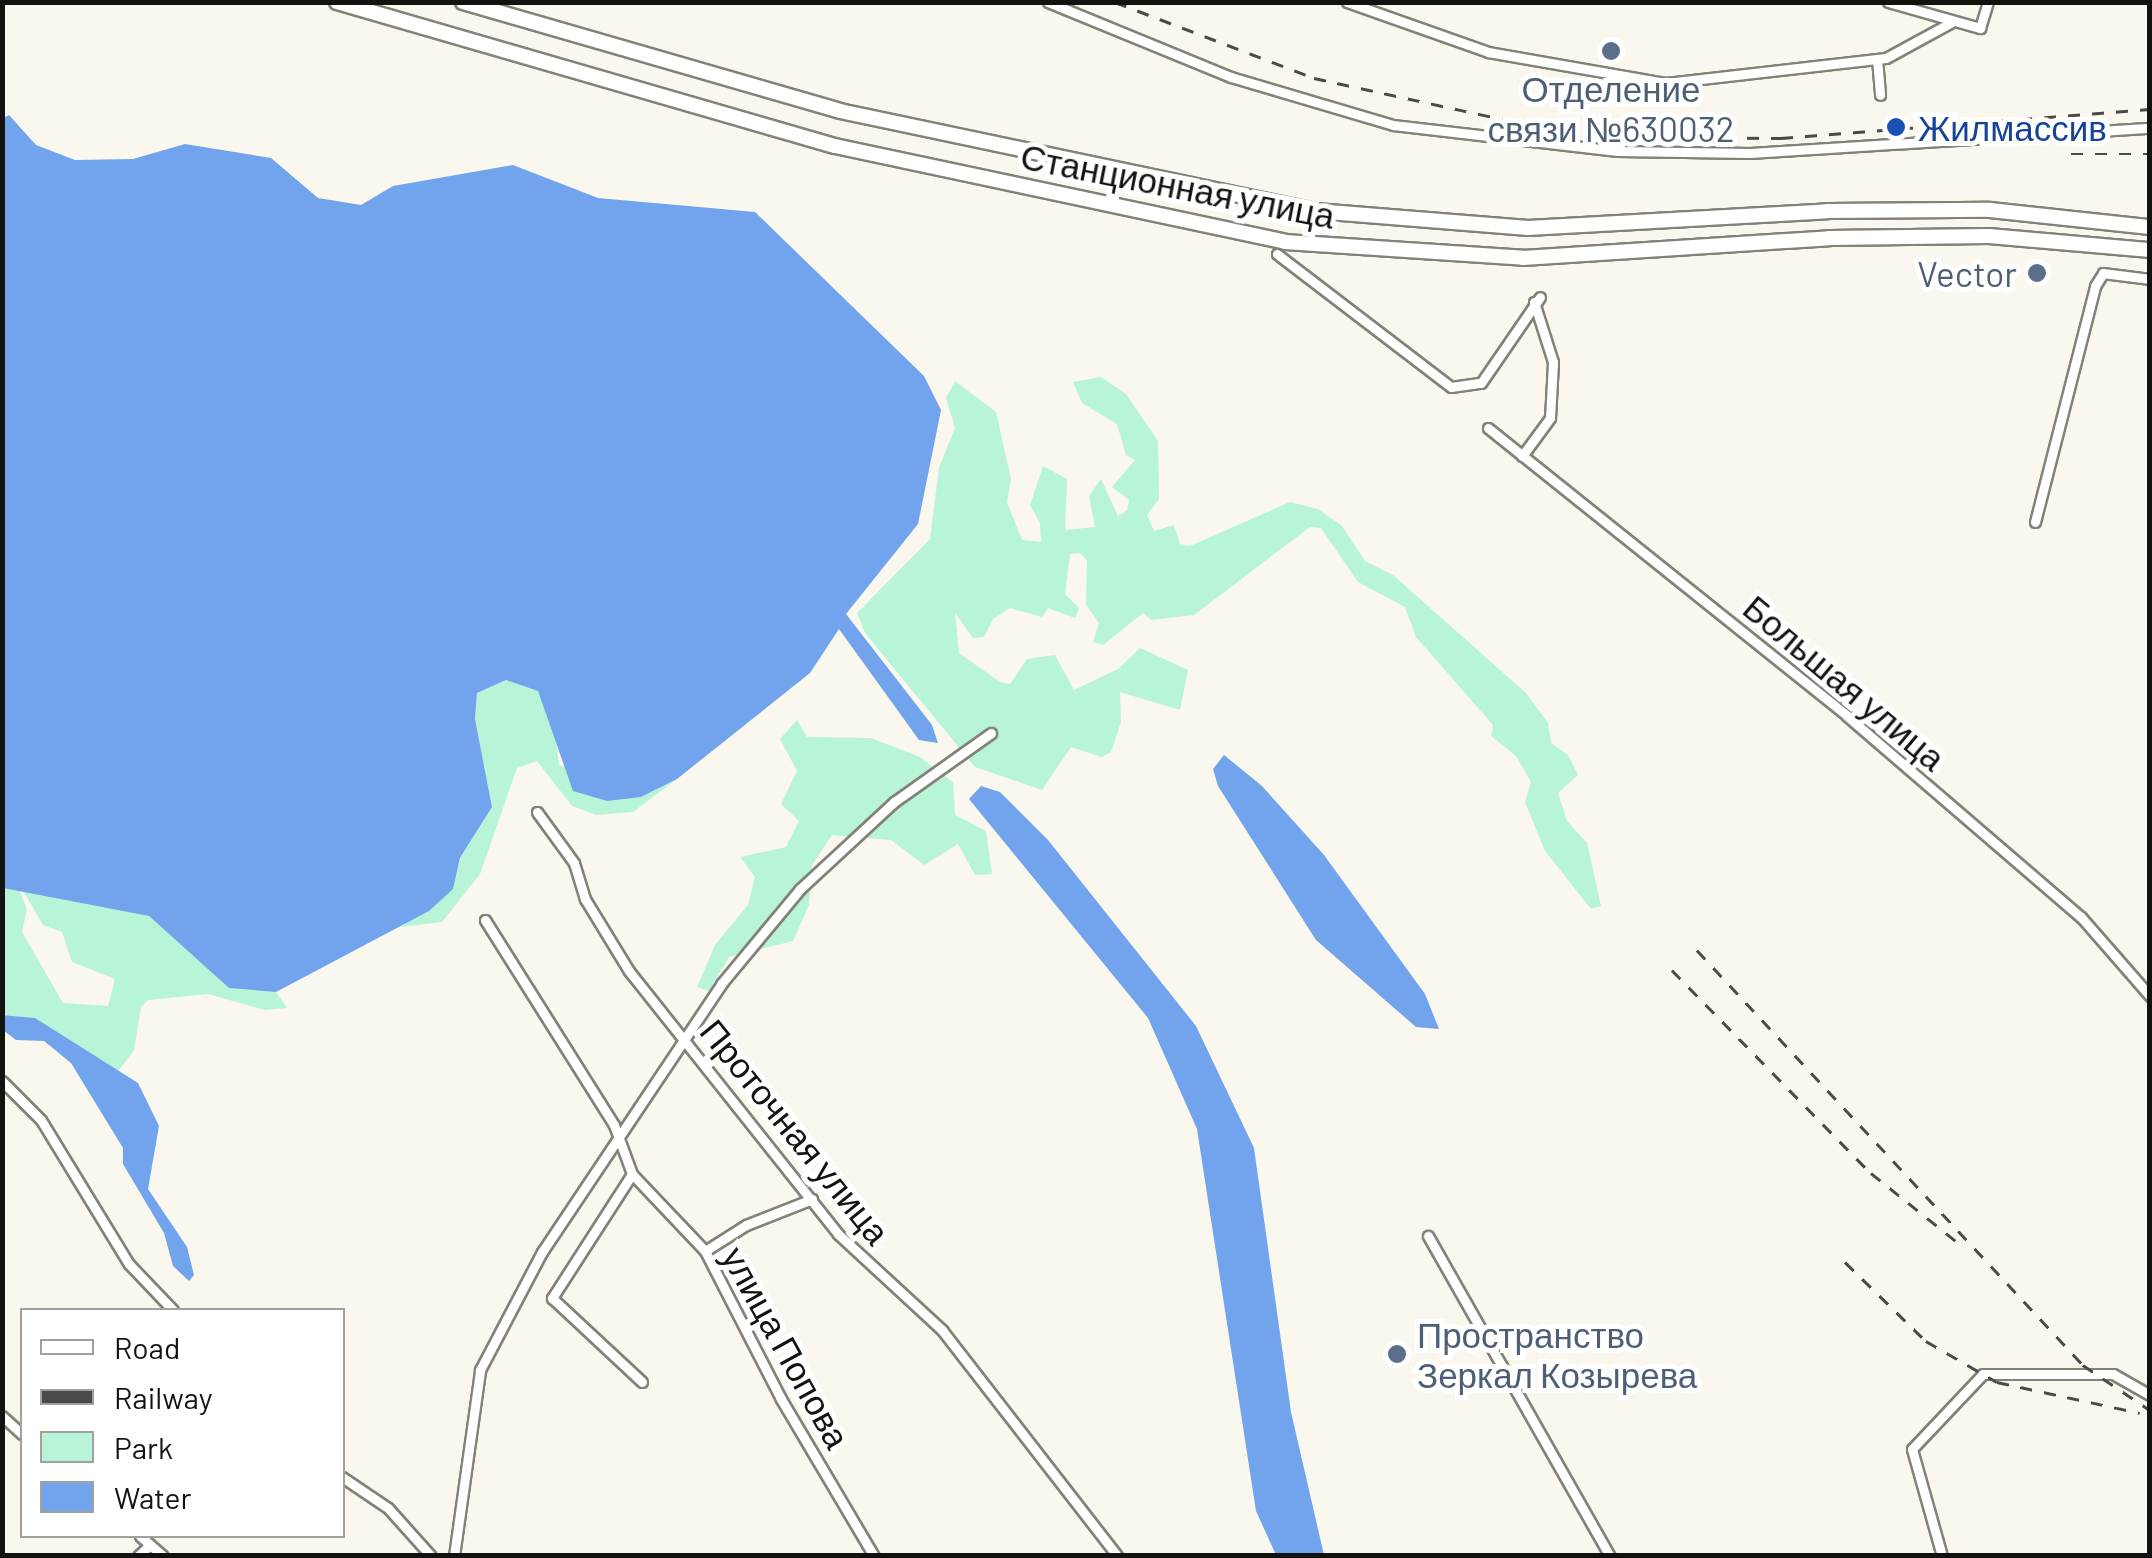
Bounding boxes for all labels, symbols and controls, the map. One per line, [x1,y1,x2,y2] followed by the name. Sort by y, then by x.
[1600,40,1622,62] marker: Отделение связи №630032
[1487,67,1735,149] place label: Отделение связи №630032
[1918,106,2107,148] place label: Жилмассив
[1883,114,1909,140] marker: Жилмассив
[1017,134,1339,236] street label: Станционная улица
[1917,252,2017,294] place label: Vector
[2026,262,2048,284] marker: Vector
[1736,586,1954,778] street label: Большая улица
[693,1010,899,1252] street label: Проточная улица
[714,1239,860,1455] street label: улица Попова
[20,1308,345,1538] legend
[1417,1313,1697,1395] place label: Пространство Зеркал Козырева
[114,1329,180,1365] text: Road
[1386,1343,1408,1365] marker: Пространство Зеркал Козырева
[114,1379,213,1415] text: Railway
[114,1429,173,1465] text: Park
[114,1479,192,1515] text: Water

